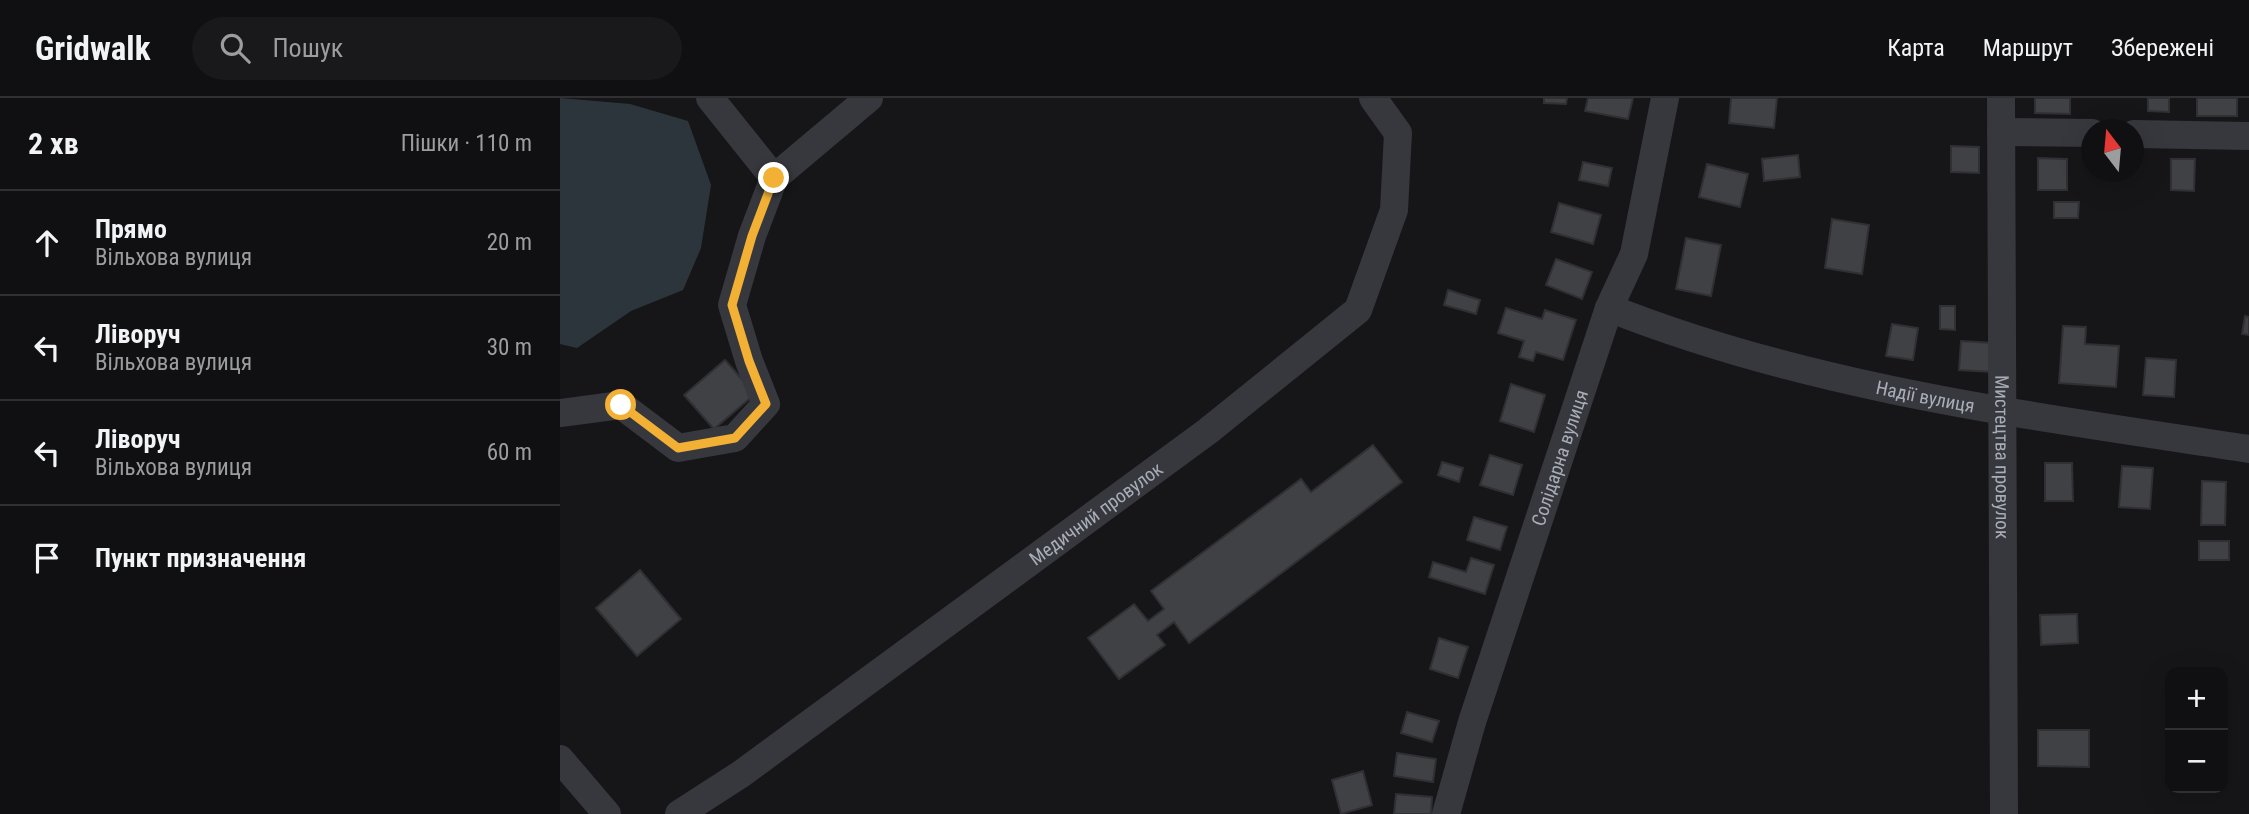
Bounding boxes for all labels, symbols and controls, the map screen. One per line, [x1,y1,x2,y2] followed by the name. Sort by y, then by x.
[192,17,682,80] search box
[35,29,150,68] text: Gridwalk
[216,29,254,67] icon: search
[272,33,343,63] text: Пошук
[1887,34,1945,62] text: Карта
[1983,34,2073,62] text: Маршрут
[2111,34,2214,62] text: Збережені
[2081,119,2144,182] north arrow
[28,126,79,161] text: 2 хв
[401,130,532,157] text: Пішки · 110 m
[758,162,789,193] route end
[95,214,167,244] text: Прямо
[28,224,66,262] icon: ahead
[487,229,532,256] text: 20 m
[95,244,252,271] text: Вільхова вулиця
[95,319,180,349] text: Ліворуч
[28,329,66,367] icon: left
[487,334,532,361] text: 30 m
[95,349,252,376] text: Вільхова вулиця
[1990,375,2014,539] street label: Мистецтва провулок
[1874,376,1976,418] street label: Надії вулиця
[1527,387,1593,529] street label: Солідарна вулиця
[605,389,636,420] route start
[95,424,180,454] text: Ліворуч
[28,434,66,472] icon: left
[487,439,532,466] text: 60 m
[95,454,252,481] text: Вільхова вулиця
[1025,457,1167,570] street label: Медичний провулок
[28,539,66,577] icon: arrive
[95,543,306,573] text: Пункт призначення
[2165,667,2228,793] map controls
[2165,667,2228,730] button: +
[2165,730,2228,793] button: −

